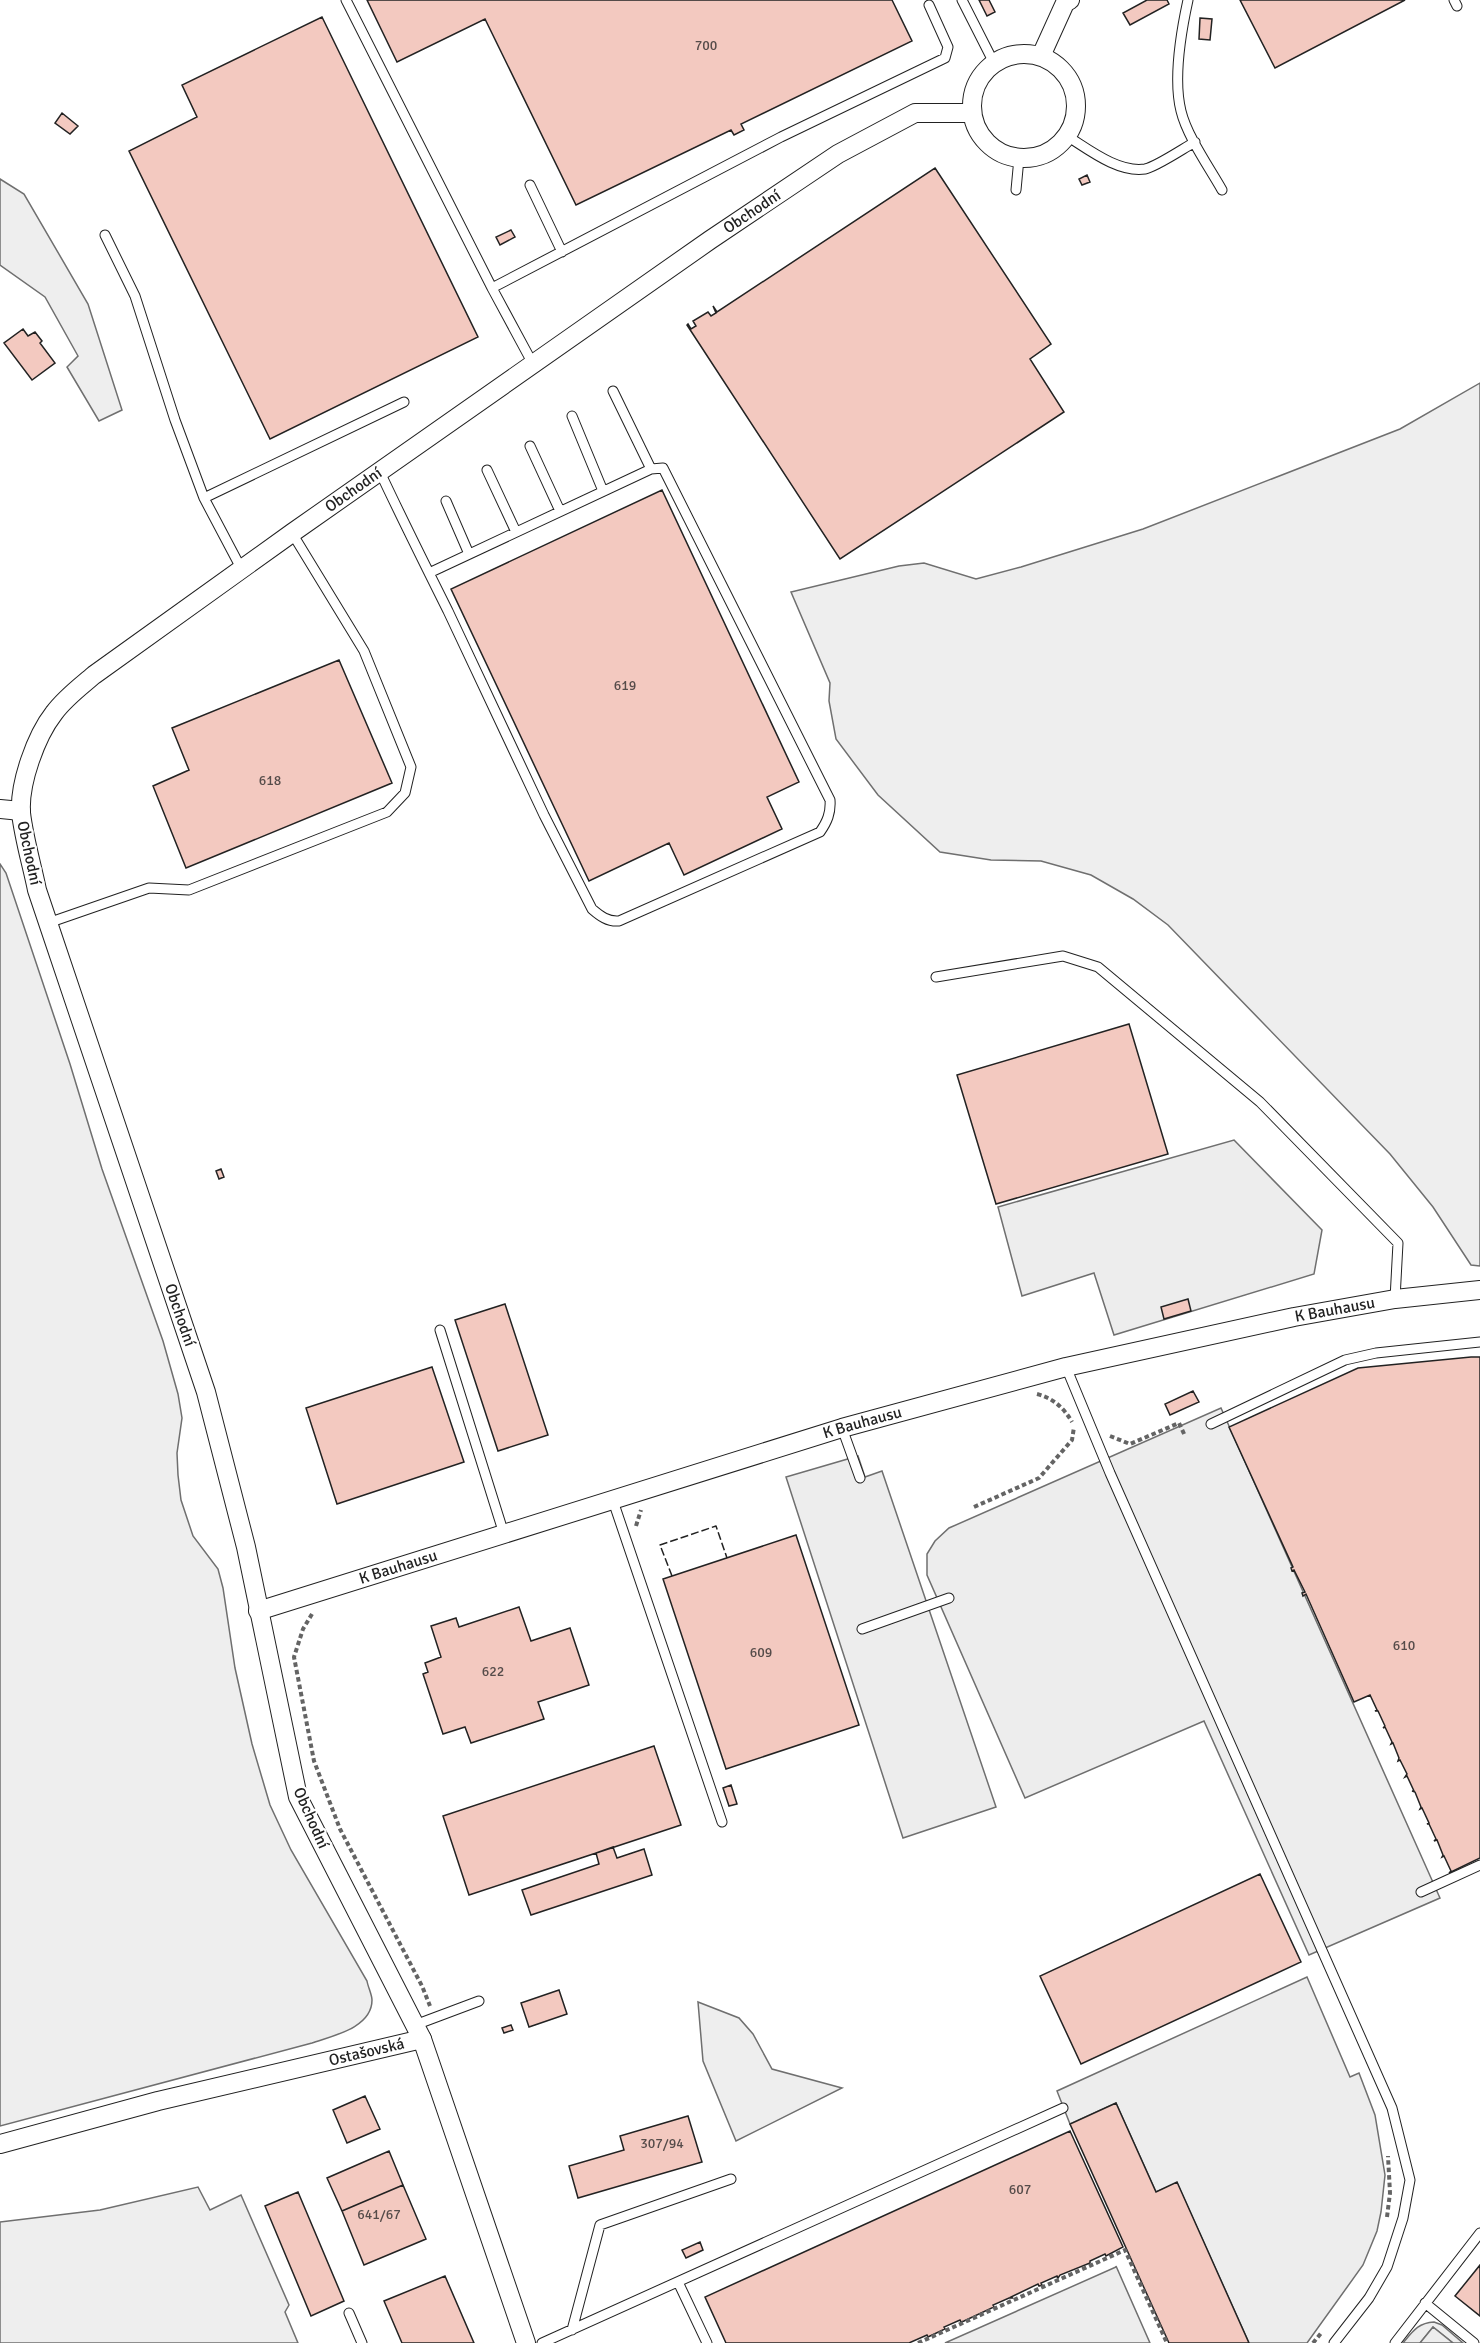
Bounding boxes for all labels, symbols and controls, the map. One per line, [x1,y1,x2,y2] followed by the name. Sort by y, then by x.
[695,37,717,54] house number: 700
[719,185,785,238] street label: Obchodní
[321,463,386,517] street label: Obchodní
[614,677,636,694] house number: 619
[259,772,281,789] house number: 618
[12,819,46,888] street label: Obchodní
[160,1281,200,1350] street label: Obchodní
[1293,1293,1376,1327] street label: K Bauhausu
[820,1402,904,1443] street label: K Bauhausu
[357,1545,440,1589] street label: K Bauhausu
[1393,1637,1415,1654] house number: 610
[750,1644,772,1661] house number: 609
[482,1663,504,1680] house number: 622
[289,1784,334,1852] street label: Obchodní
[327,2033,406,2071] street label: Ostašovská
[640,2135,684,2152] house number: 307/94
[1009,2181,1031,2198] house number: 607
[357,2206,401,2223] house number: 641/67

